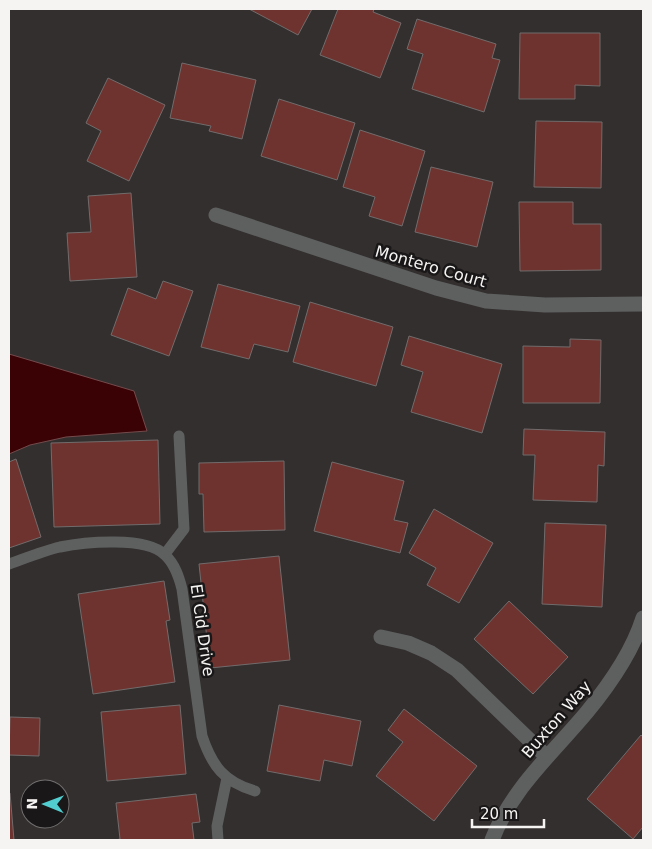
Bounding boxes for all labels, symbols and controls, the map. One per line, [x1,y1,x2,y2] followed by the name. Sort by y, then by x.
[373,242,489,291] street label: Montero Court
[187,583,218,678] street label: El Cid Drive
[518,677,595,762] street label: Buxton Way
[20,779,70,829] north arrow
[472,796,544,828] scale bar
[24,798,40,810] text: N
[480,805,518,823] text: 20 m

